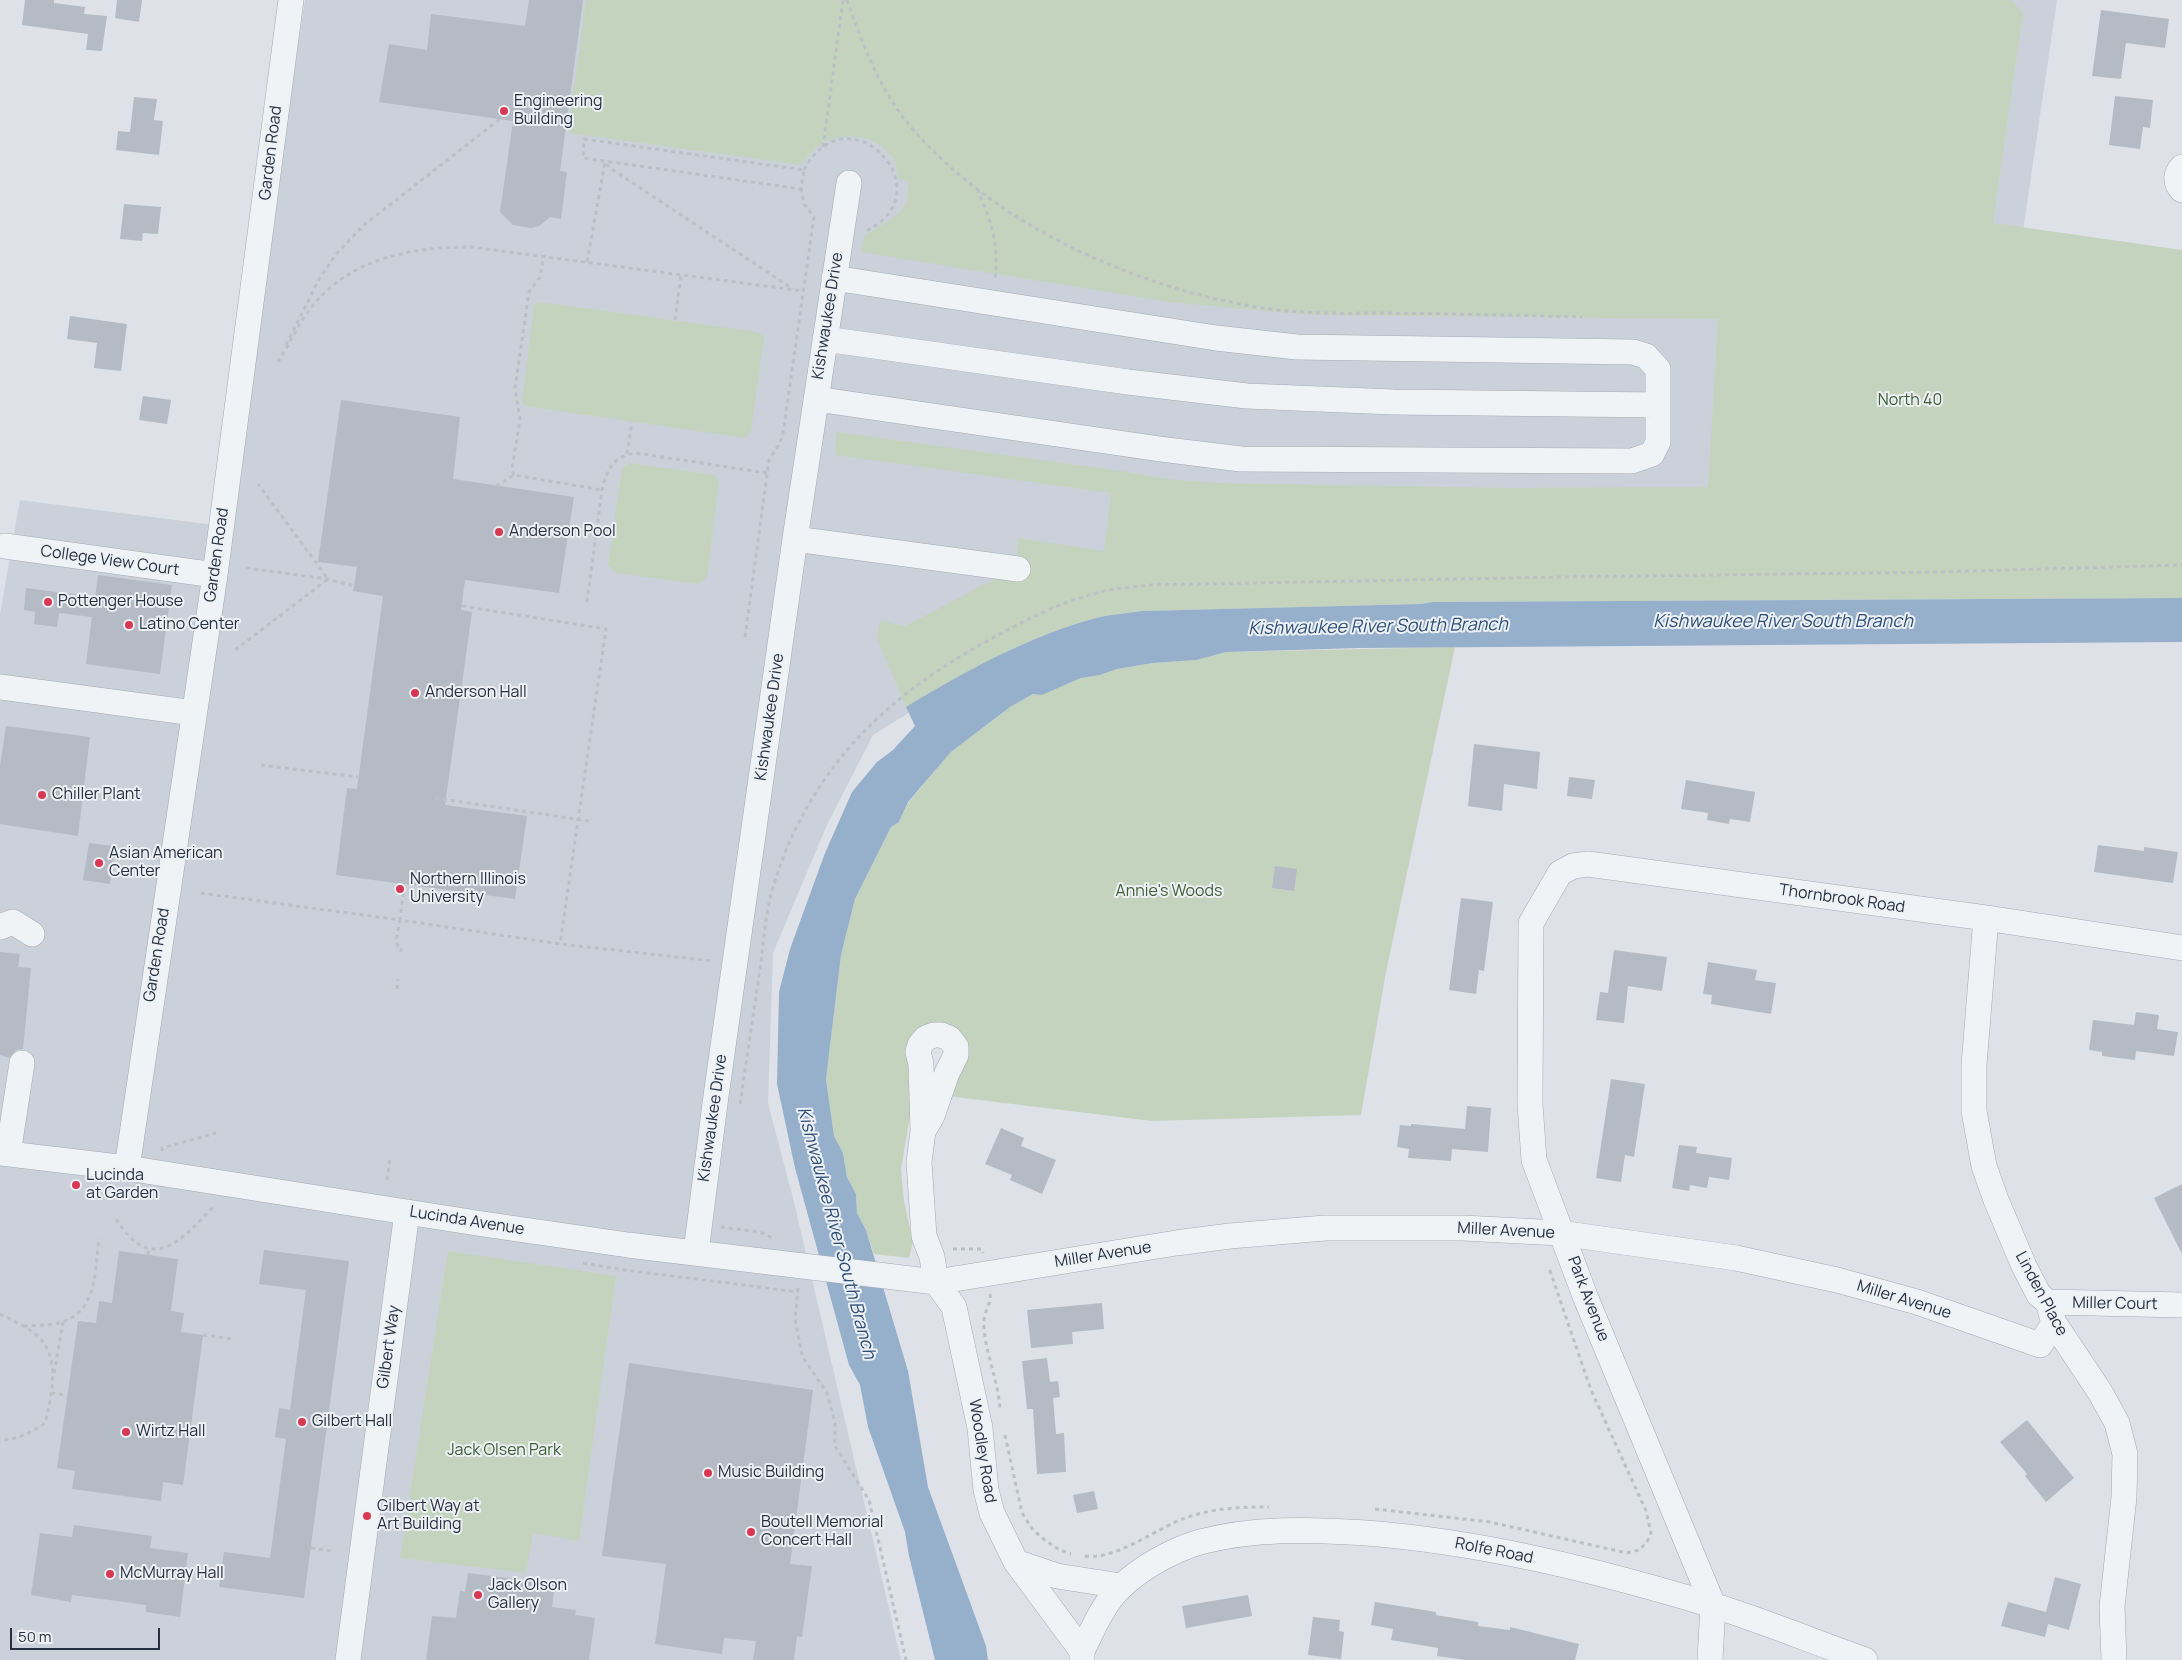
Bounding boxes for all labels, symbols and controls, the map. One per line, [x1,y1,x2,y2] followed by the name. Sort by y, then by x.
[514,92,602,130] place label: Engineering Building
[256,105,286,201] street label: Garden Road
[498,105,510,117] marker: Engineering Building
[808,251,848,381] street label: Kishwaukee Drive
[1878,391,1942,411] park label: North 40
[201,507,233,603] street label: Garden Road
[509,522,616,542] place label: Anderson Pool
[493,526,505,538] marker: Anderson Pool
[39,542,181,580] street label: College View Court
[58,592,183,612] place label: Pottenger House
[42,596,54,608] marker: Pottenger House
[1653,611,1913,633] water label: Kishwaukee River South Branch
[1248,614,1508,640] water label: Kishwaukee River South Branch
[139,615,240,635] place label: Latino Center
[123,619,135,631] marker: Latino Center
[752,652,788,782] street label: Kishwaukee Drive
[425,683,527,703] place label: Anderson Hall
[409,687,421,699] marker: Anderson Hall
[52,785,141,805] place label: Chiller Plant
[36,789,48,801] marker: Chiller Plant
[109,844,223,882] place label: Asian American Center
[93,857,105,869] marker: Asian American Center
[410,870,526,908] place label: Northern Illinois University
[1778,881,1906,917] street label: Thornbrook Road
[1116,882,1222,902] park label: Annie's Woods
[394,883,406,895] marker: Northern Illinois University
[140,907,174,1003] street label: Garden Road
[695,1053,731,1183] street label: Kishwaukee Drive
[792,1105,880,1361] water label: Kishwaukee River South Branch
[86,1166,158,1204] place label: Lucinda at Garden
[70,1179,82,1191] marker: Lucinda at Garden
[408,1202,526,1240] street label: Lucinda Avenue
[1457,1219,1555,1243] street label: Miller Avenue
[1053,1238,1153,1272] street label: Miller Avenue
[2011,1248,2071,1340] street label: Linden Place
[1563,1254,1613,1344] street label: Park Avenue
[1854,1277,1954,1323] street label: Miller Avenue
[2072,1294,2158,1314] street label: Miller Court
[374,1304,404,1390] street label: Gilbert Way
[964,1398,1000,1504] street label: Woodley Road
[312,1412,392,1432] place label: Gilbert Hall
[296,1416,308,1428] marker: Gilbert Hall
[136,1422,206,1442] place label: Wirtz Hall
[120,1426,132,1438] marker: Wirtz Hall
[447,1441,561,1461] park label: Jack Olsen Park
[718,1463,824,1483] place label: Music Building
[702,1467,714,1479] marker: Music Building
[377,1497,480,1535] place label: Gilbert Way at Art Building
[361,1510,373,1522] marker: Gilbert Way at Art Building
[761,1513,884,1551] place label: Boutell Memorial Concert Hall
[745,1526,757,1538] marker: Boutell Memorial Concert Hall
[1453,1534,1535,1568] street label: Rolfe Road
[120,1564,224,1584] place label: McMurray Hall
[104,1568,116,1580] marker: McMurray Hall
[488,1576,567,1614] place label: Jack Olson Gallery
[472,1589,484,1601] marker: Jack Olson Gallery
[12,1618,162,1650] scale bar
[18,1626,52,1647] text: 50 m

